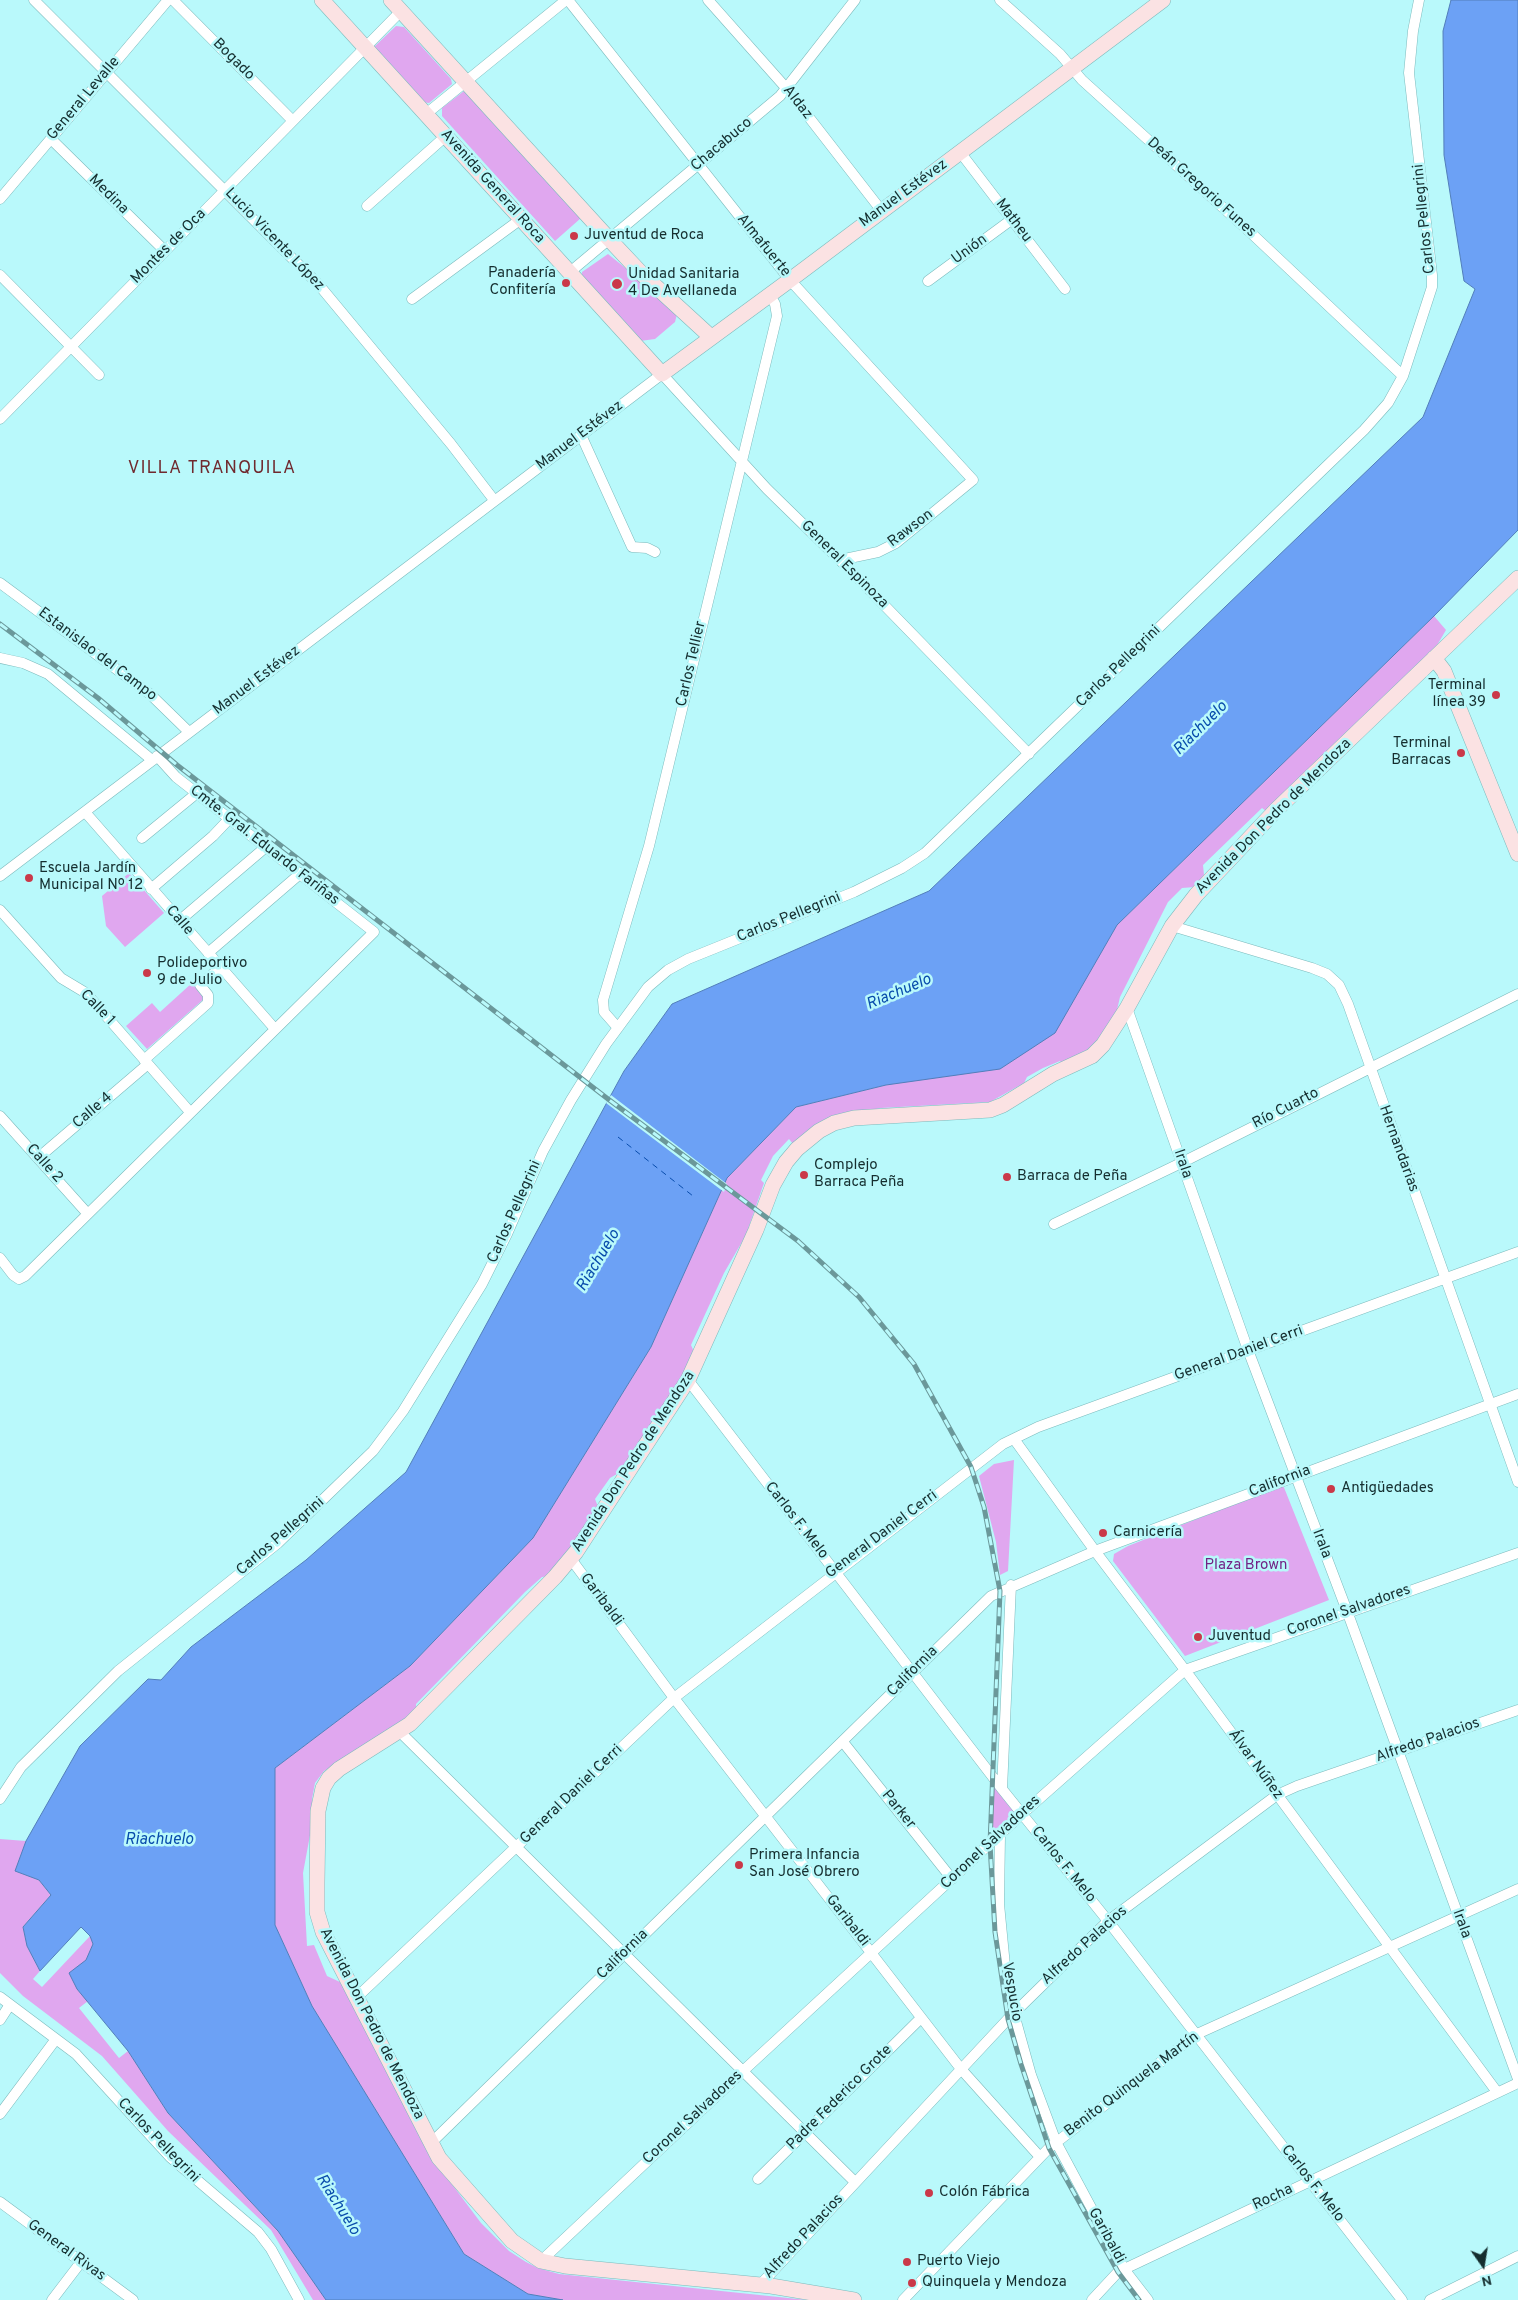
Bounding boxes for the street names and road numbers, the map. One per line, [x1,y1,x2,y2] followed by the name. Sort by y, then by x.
[208,35,258,85] street label: Bogado
[44,54,124,144] street label: General Levalle
[778,82,816,124] street label: Aldaz
[688,114,756,176] street label: Chacabuco
[436,126,548,248] street label: Avenida General Roca
[1143,134,1259,242] street label: Deán Gregorio Funes
[857,156,951,232] street label: Manuel Estévez
[1410,163,1440,275] street label: Carlos Pellegrini
[84,171,132,219] street label: Medina
[220,185,328,295] street label: Lucio Vicente López
[991,196,1035,246] street label: Matheu
[128,206,210,288] street label: Montes de Oca
[732,211,794,281] street label: Almafuerte
[949,231,991,269] street label: Unión
[533,397,627,475] street label: Manuel Estévez
[885,506,937,552] street label: Rawson
[796,517,892,613] street label: General Espinoza
[34,604,160,706] street label: Estanislao del Campo
[673,619,711,709] street label: Carlos Tellier
[1073,622,1165,712] street label: Carlos Pellegrini
[210,642,304,720] street label: Manuel Estévez
[1193,736,1355,898] street label: Avenida Don Pedro de Mendoza
[186,782,342,910] street label: Cmte. Gral. Eduardo Fariñas
[734,889,844,947] street label: Carlos Pellegrini
[161,902,197,940] street label: Calle
[76,986,118,1030] street label: Calle 1
[1250,1085,1322,1133] street label: Río Cuarto
[70,1089,116,1133] street label: Calle 4
[1374,1103,1422,1195] street label: Hernandarias
[22,1141,66,1187] street label: Calle 2
[1169,1147,1195,1181] street label: Irala
[484,1158,546,1266] street label: Carlos Pellegrini
[1172,1322,1306,1386] street label: General Daniel Cerri
[569,1368,699,1556] street label: Avenida Don Pedro de Mendoza
[1247,1462,1313,1502] street label: California
[760,1479,832,1563] street label: Carlos F. Melo
[822,1487,942,1583] street label: General Daniel Cerri
[233,1494,329,1580] street label: Carlos Pellegrini
[1307,1527,1335,1561] street label: Irala
[576,1570,626,1630] street label: Garibaldi
[1285,1581,1413,1641] street label: Coronel Salvadores
[884,1643,942,1701] street label: California
[1374,1715,1482,1767] street label: Alfredo Palacios
[1224,1727,1286,1803] street label: Álvar Núñez
[517,1741,627,1849] street label: General Daniel Cerri
[877,1787,919,1833] street label: Parker
[938,1792,1044,1894] street label: Coronel Salvadores
[1027,1823,1099,1907] street label: Carlos F. Melo
[821,1892,873,1950] street label: Garibaldi
[1039,1903,1131,1989] street label: Alfredo Palacios
[1448,1907,1474,1941] street label: Irala
[315,1925,427,2123] street label: Avenida Don Pedro de Mendoza
[594,1926,652,1984] street label: California
[997,1961,1025,2023] street label: Vespucio
[1061,2029,1203,2141] street label: Benito Quinquela Martín
[784,2042,896,2154] street label: Padre Federico Grote
[640,2067,746,2169] street label: Coronel Salvadores
[113,2095,203,2187] street label: Carlos Pellegrini
[1276,2142,1348,2226] street label: Carlos F. Melo
[1250,2181,1296,2215] street label: Rocha
[760,2191,848,2283] street label: Alfredo Palacios
[1083,2205,1129,2267] street label: Garibaldi
[23,2217,109,2285] street label: General Rivas

